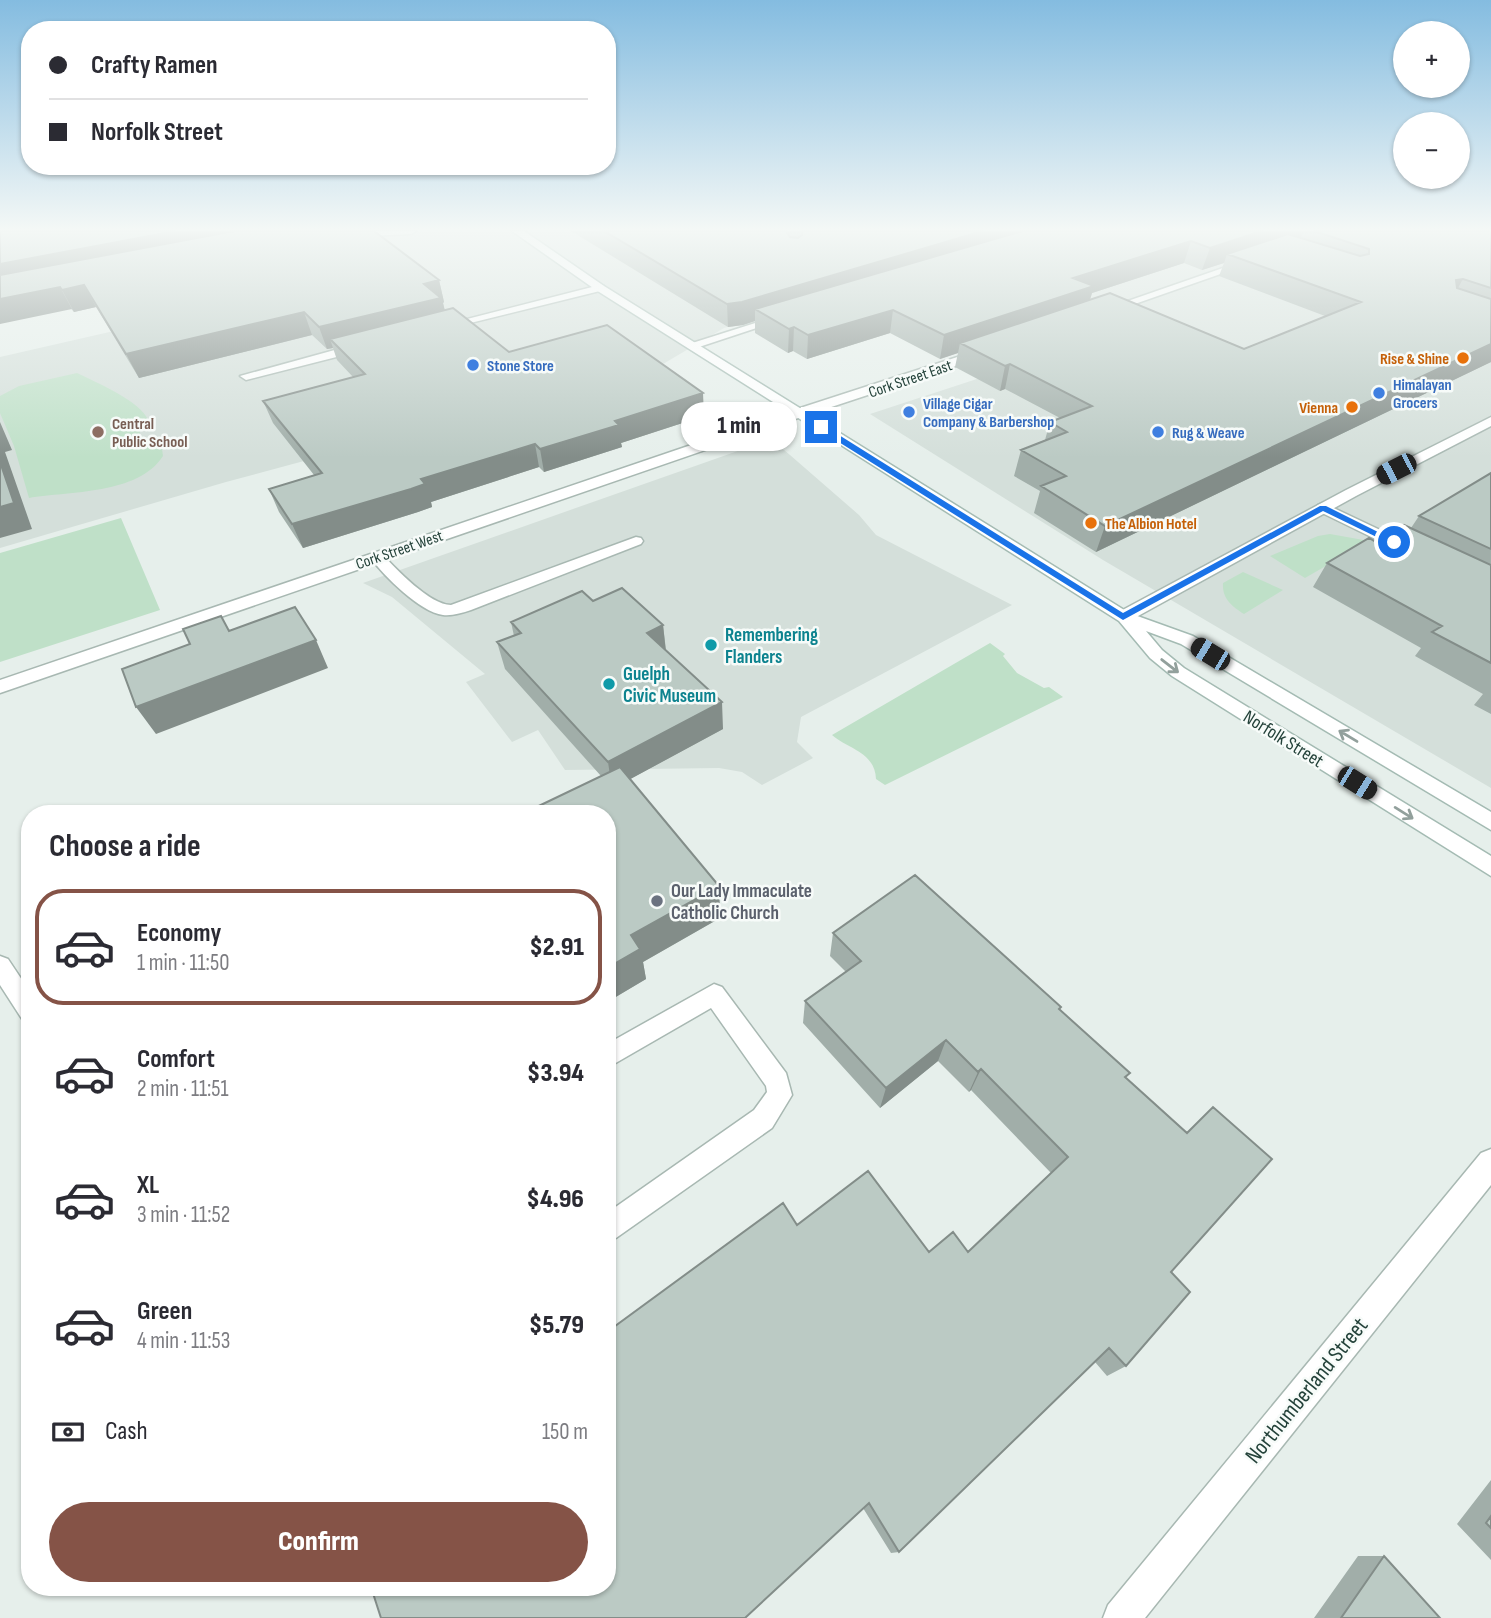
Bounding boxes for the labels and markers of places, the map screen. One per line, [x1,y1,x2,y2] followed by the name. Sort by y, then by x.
[1380,350,1449,369] place label: Rise & Shine
[1455,350,1471,366] marker: Rise & Shine
[465,357,481,373] marker: Stone Store
[487,357,554,376] place label: Stone Store
[1393,376,1452,413] place label: Himalayan Grocers
[1371,385,1387,401] marker: Himalayan Grocers
[923,395,1054,432] place label: Village Cigar Company & Barbershop
[1299,399,1338,418] place label: Vienna
[1344,399,1360,415] marker: Vienna
[901,404,917,420] marker: Village Cigar Company & Barbershop
[112,415,187,452] place label: Central Public School
[90,424,106,440] marker: Central Public School
[1150,424,1166,440] marker: Rug & Weave
[1172,424,1245,443] place label: Rug & Weave
[1083,515,1099,531] marker: The Albion Hotel
[1105,515,1197,534] place label: The Albion Hotel
[725,624,818,669] place label: Remembering Flanders
[703,637,719,653] marker: Remembering Flanders
[623,663,716,708] place label: Guelph Civic Museum
[601,676,617,692] marker: Guelph Civic Museum
[671,880,812,925] place label: Our Lady Immaculate Catholic Church
[649,893,665,909] marker: Our Lady Immaculate Catholic Church

